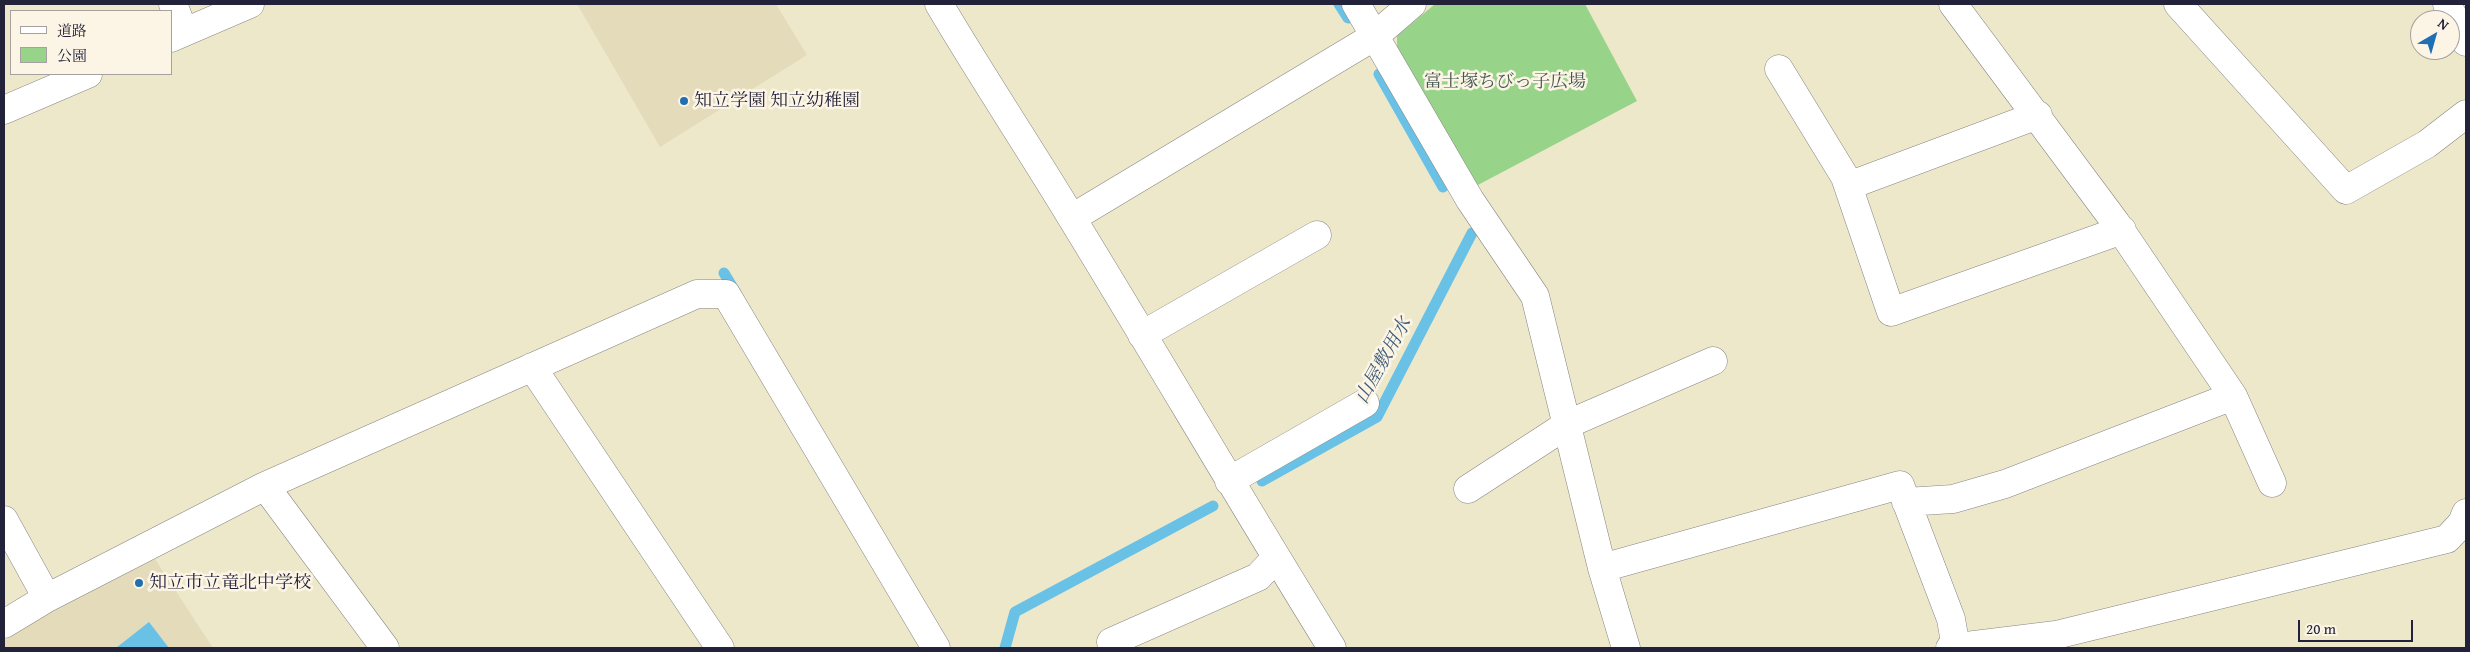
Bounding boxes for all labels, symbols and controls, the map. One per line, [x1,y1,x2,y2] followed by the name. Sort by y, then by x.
[10,10,172,75] legend
[2410,10,2460,60] north arrow
[2434,13,2453,35] text: N
[57,20,87,41] text: 道路
[57,45,87,66] text: 公園
[1424,71,1586,93] park label: 富士塚ちびっ子広場
[694,90,860,112] place label: 知立学園 知立幼稚園
[678,95,690,107] marker: 知立学園 知立幼稚園
[1351,314,1417,408] water label: 山屋敷用水
[149,572,311,594] place label: 知立市立竜北中学校
[133,577,145,589] marker: 知立市立竜北中学校
[2300,610,2415,642] scale bar
[2306,618,2336,639] text: 20 m

